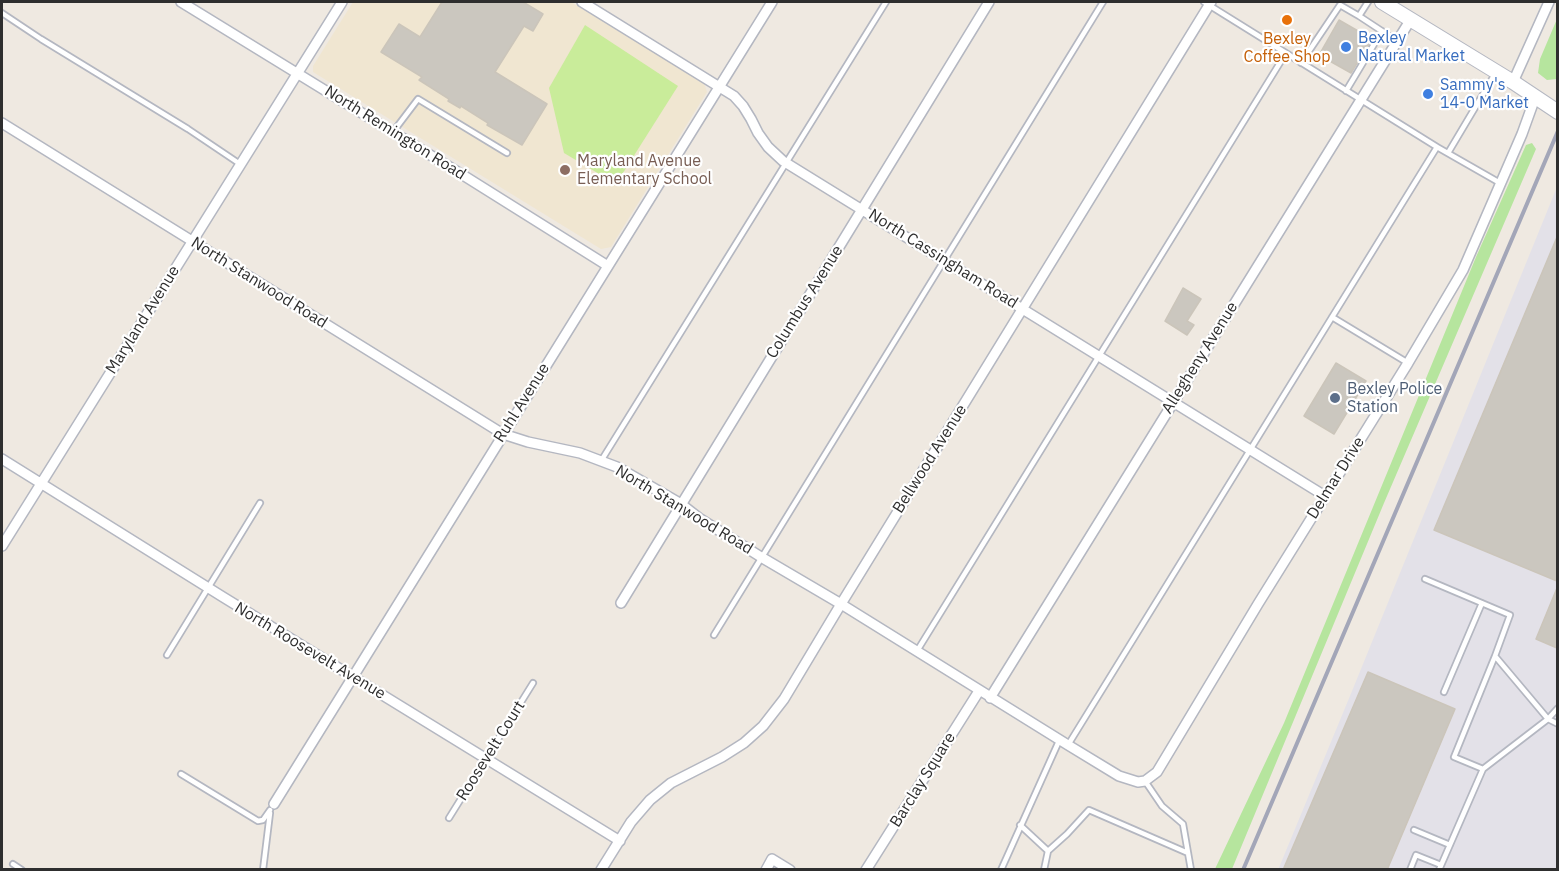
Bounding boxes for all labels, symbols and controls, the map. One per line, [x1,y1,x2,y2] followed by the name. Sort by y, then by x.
[1280,13,1294,27] marker: Bexley Coffee Shop
[1358,28,1465,66] place label: Bexley Natural Market
[1243,29,1331,67] place label: Bexley Coffee Shop
[1339,40,1353,54] marker: Bexley Natural Market
[1440,75,1529,113] place label: Sammy's 14-0 Market
[321,82,469,184] street label: North Remington Road
[1421,87,1435,101] marker: Sammy's 14-0 Market
[577,151,712,189] place label: Maryland Avenue Elementary School
[558,163,572,177] marker: Maryland Avenue Elementary School
[865,205,1021,313] street label: North Cassingham Road
[187,233,331,333] street label: North Stanwood Road
[763,242,847,362] street label: Columbus Avenue
[102,262,184,378] street label: Maryland Avenue
[1158,299,1242,417] street label: Allegheny Avenue
[490,360,554,446] street label: Ruhl Avenue
[1347,379,1442,417] place label: Bexley Police Station
[1328,391,1342,405] marker: Bexley Police Station
[889,401,971,517] street label: Bellwood Avenue
[1303,433,1369,523] street label: Delmar Drive
[612,461,756,559] street label: North Stanwood Road
[231,598,389,704] street label: North Roosevelt Avenue
[453,698,529,804] street label: Roosevelt Court
[886,729,960,831] street label: Barclay Square

